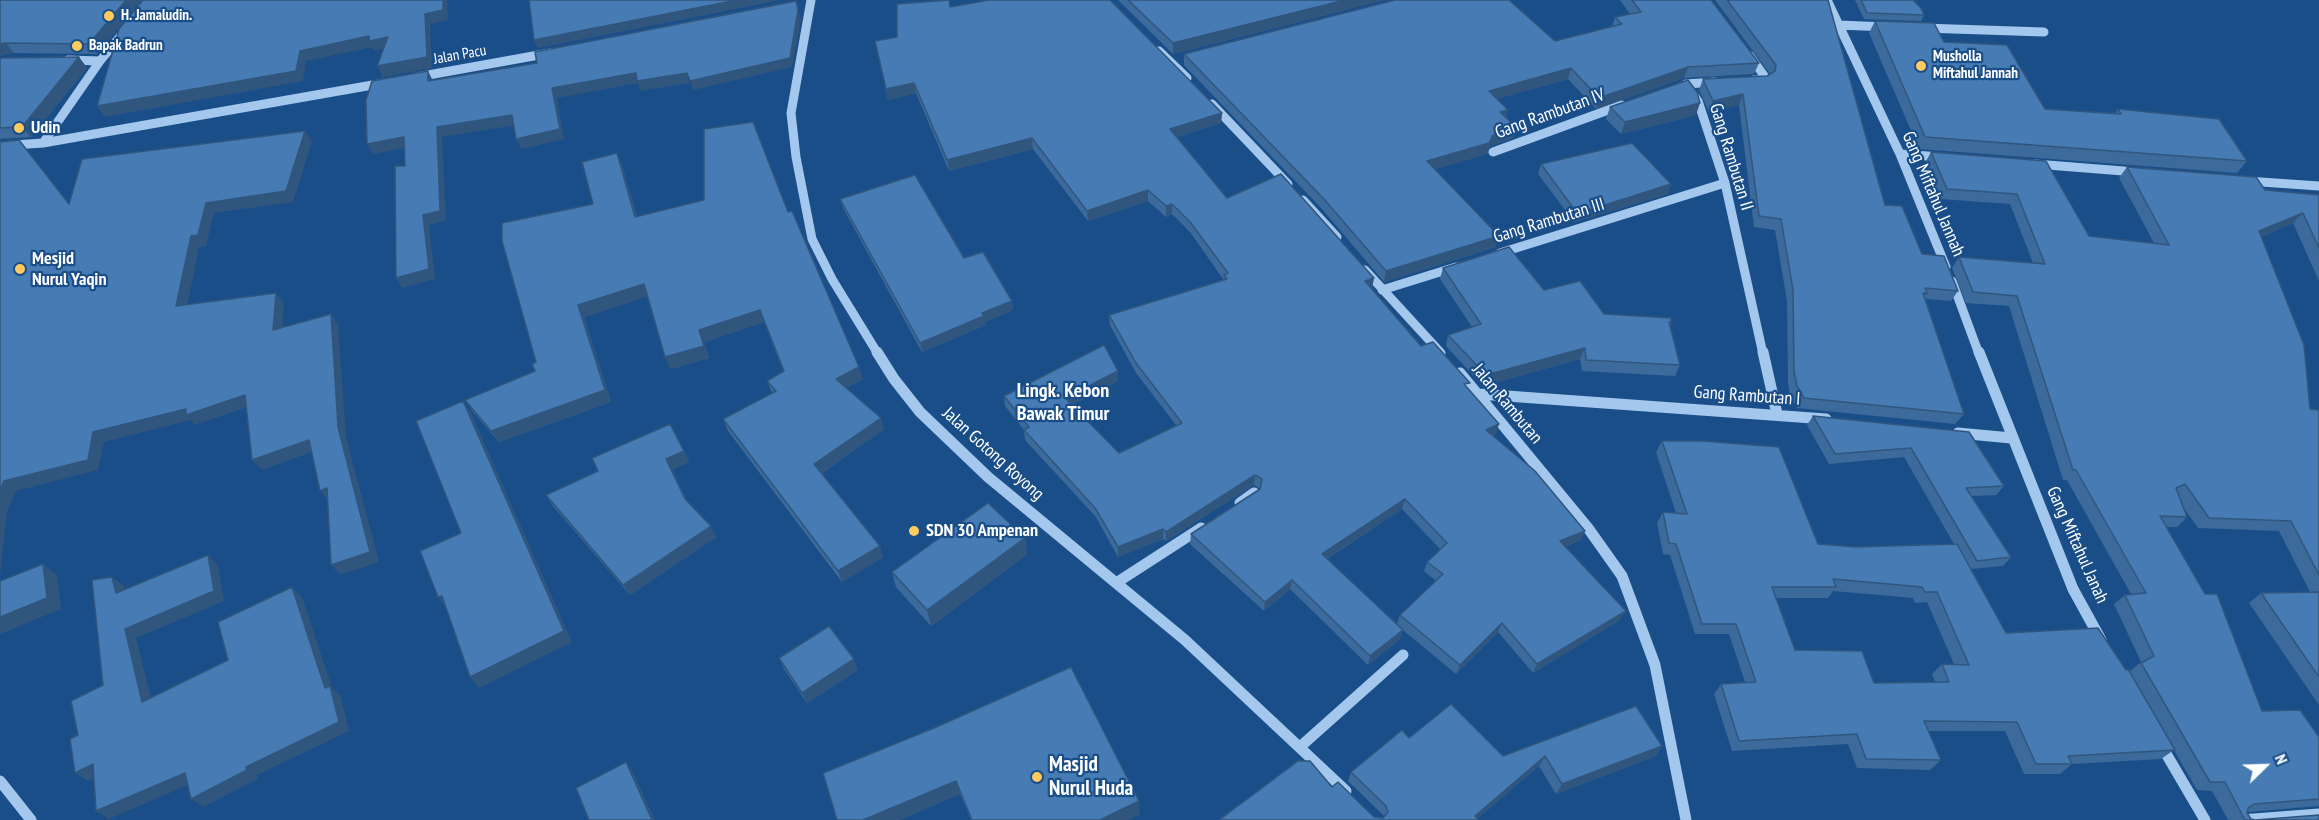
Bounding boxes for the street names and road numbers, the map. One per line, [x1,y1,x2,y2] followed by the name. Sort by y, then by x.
[432,42,488,68] street label: Jalan Pacu
[1492,84,1608,144] street label: Gang Rambutan IV
[1704,101,1758,213] street label: Gang Rambutan II
[1897,128,1969,260] street label: Gang Miftahul Jannah
[1491,194,1607,248] street label: Gang Rambutan III
[1467,360,1547,448] street label: Jalan Rambutan
[1693,382,1801,410] street label: Gang Rambutan I
[938,403,1048,505] street label: Jalan Gotong Royong
[2042,483,2112,607] street label: Gang Miftahul Janah

